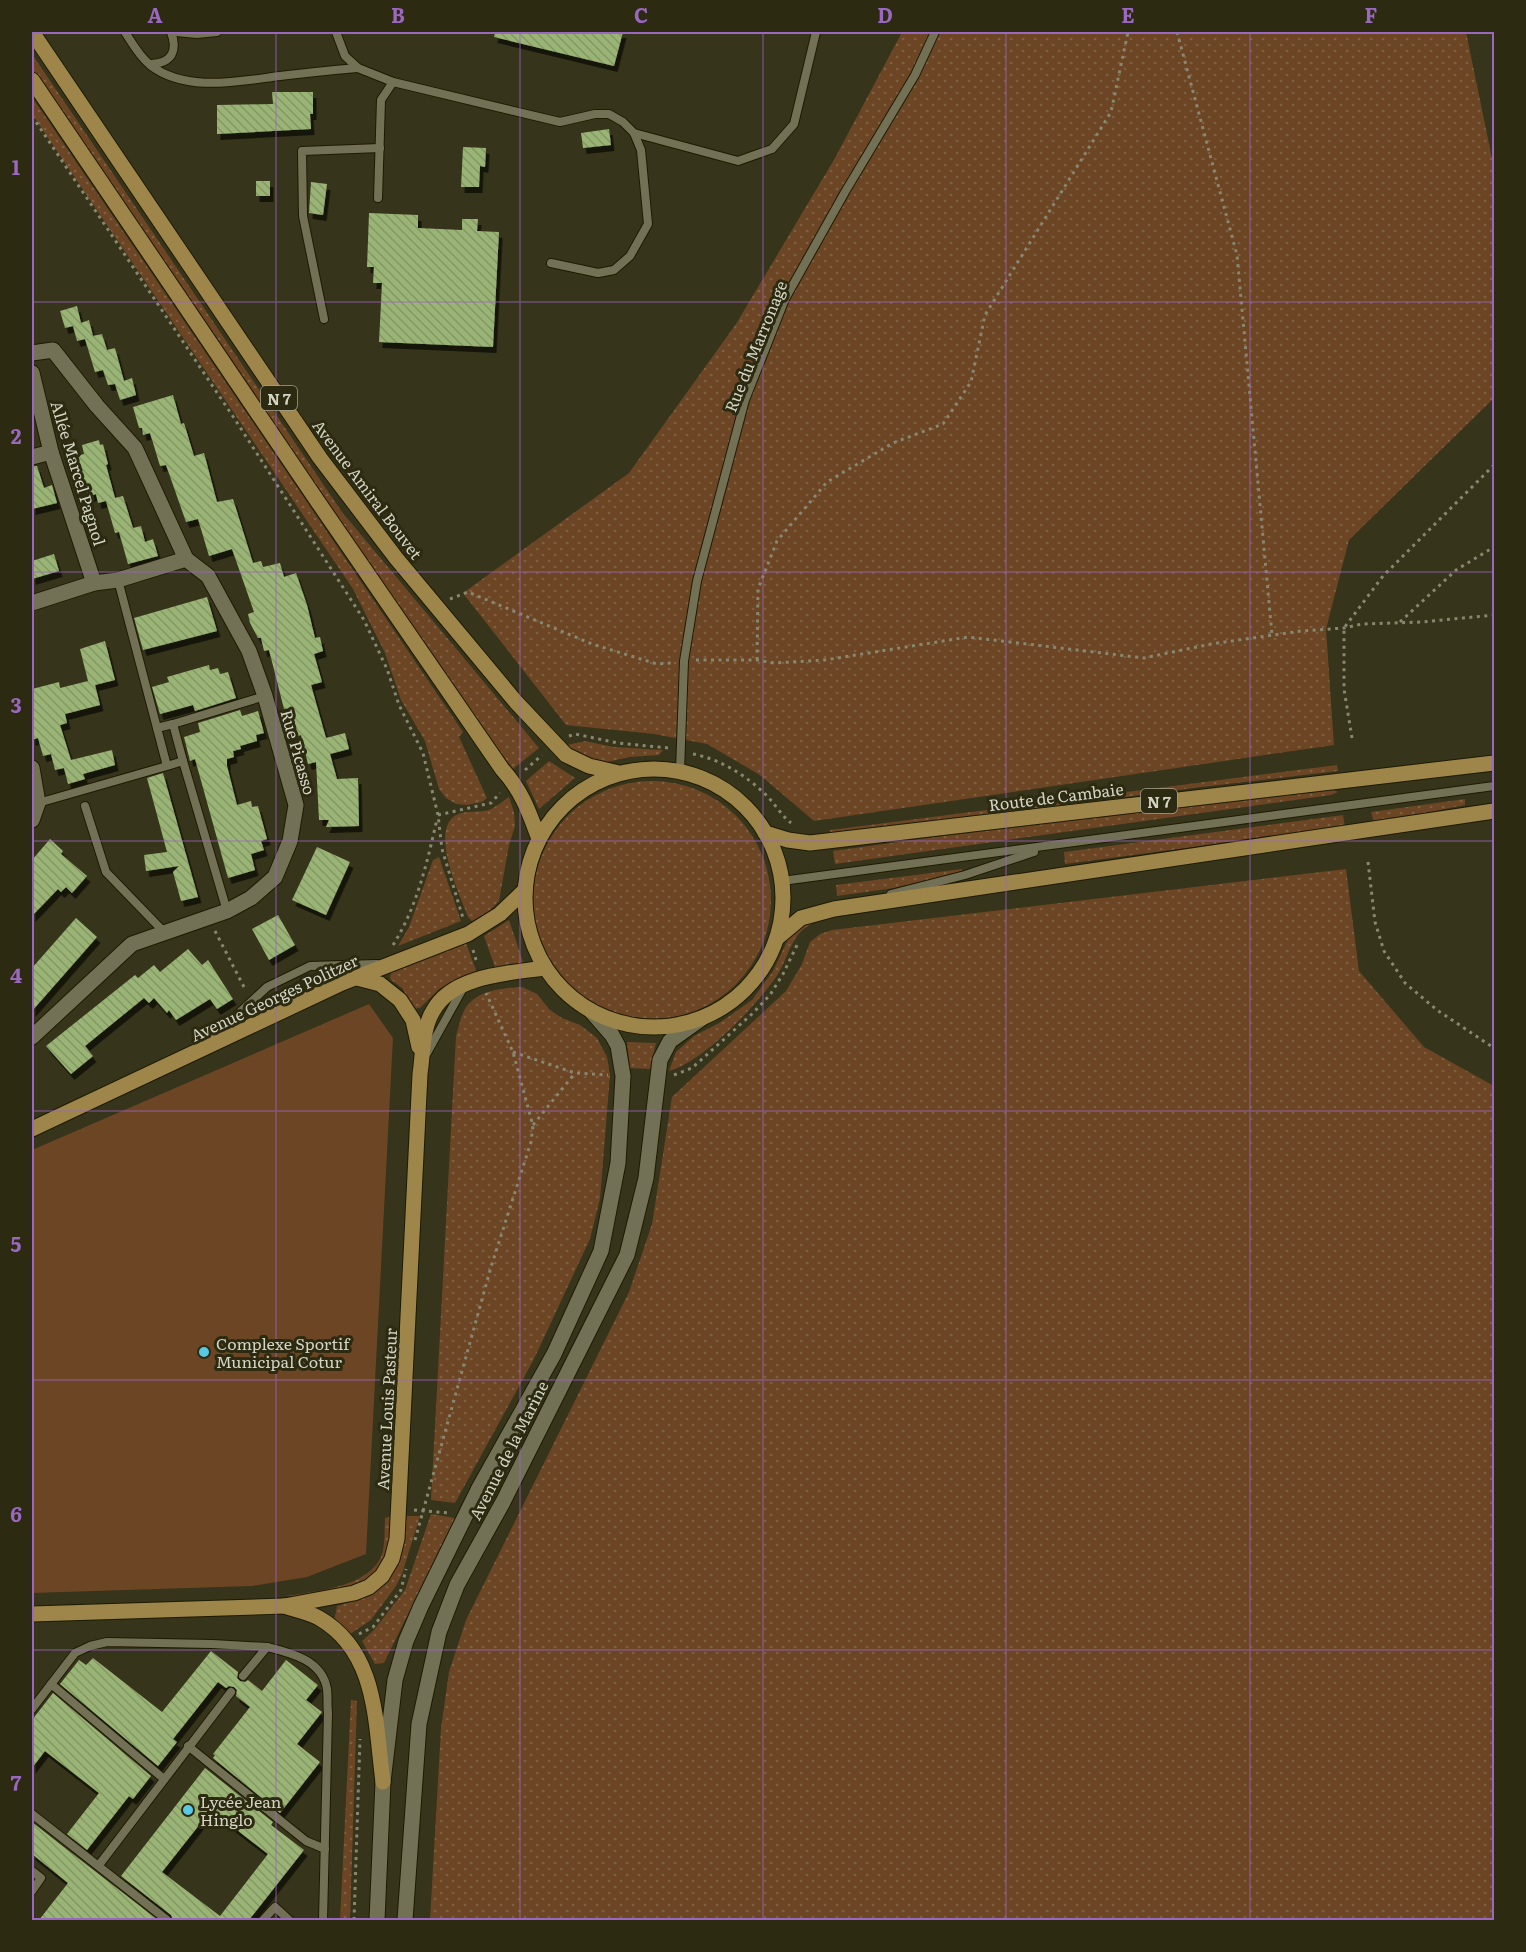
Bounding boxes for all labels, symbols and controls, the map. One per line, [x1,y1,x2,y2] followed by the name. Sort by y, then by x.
[147,0,163,29] text: A
[391,0,405,29] text: B
[634,0,648,29] text: C
[877,0,893,29] text: D
[1121,0,1135,29] text: E
[1365,0,1378,29] text: F
[12,151,20,181] text: 1
[718,277,792,415] street label: Rue du Marronage
[261,386,297,410] road number: N 7
[46,398,112,548] street label: Allée Marcel Pagnol
[307,414,429,564] street label: Avenue Amiral Bouvet
[11,420,22,450] text: 2
[10,689,22,719] text: 3
[275,707,323,797] street label: Rue Picasso
[987,776,1125,816] street label: Route de Cambaie
[1141,789,1177,813] road number: N 7
[186,947,362,1046] street label: Avenue Georges Politzer
[10,959,22,989] text: 4
[11,1228,22,1258] text: 5
[370,1327,402,1491] street label: Avenue Louis Pasteur
[216,1331,351,1373] place label: Complexe Sportif Municipal Cotur
[197,1345,211,1359] marker: Complexe Sportif Municipal Cotur
[462,1376,554,1524] street label: Avenue de la Marine
[10,1498,22,1528] text: 6
[11,1767,22,1797] text: 7
[200,1789,282,1831] place label: Lycée Jean Hinglo
[181,1803,195,1817] marker: Lycée Jean Hinglo

